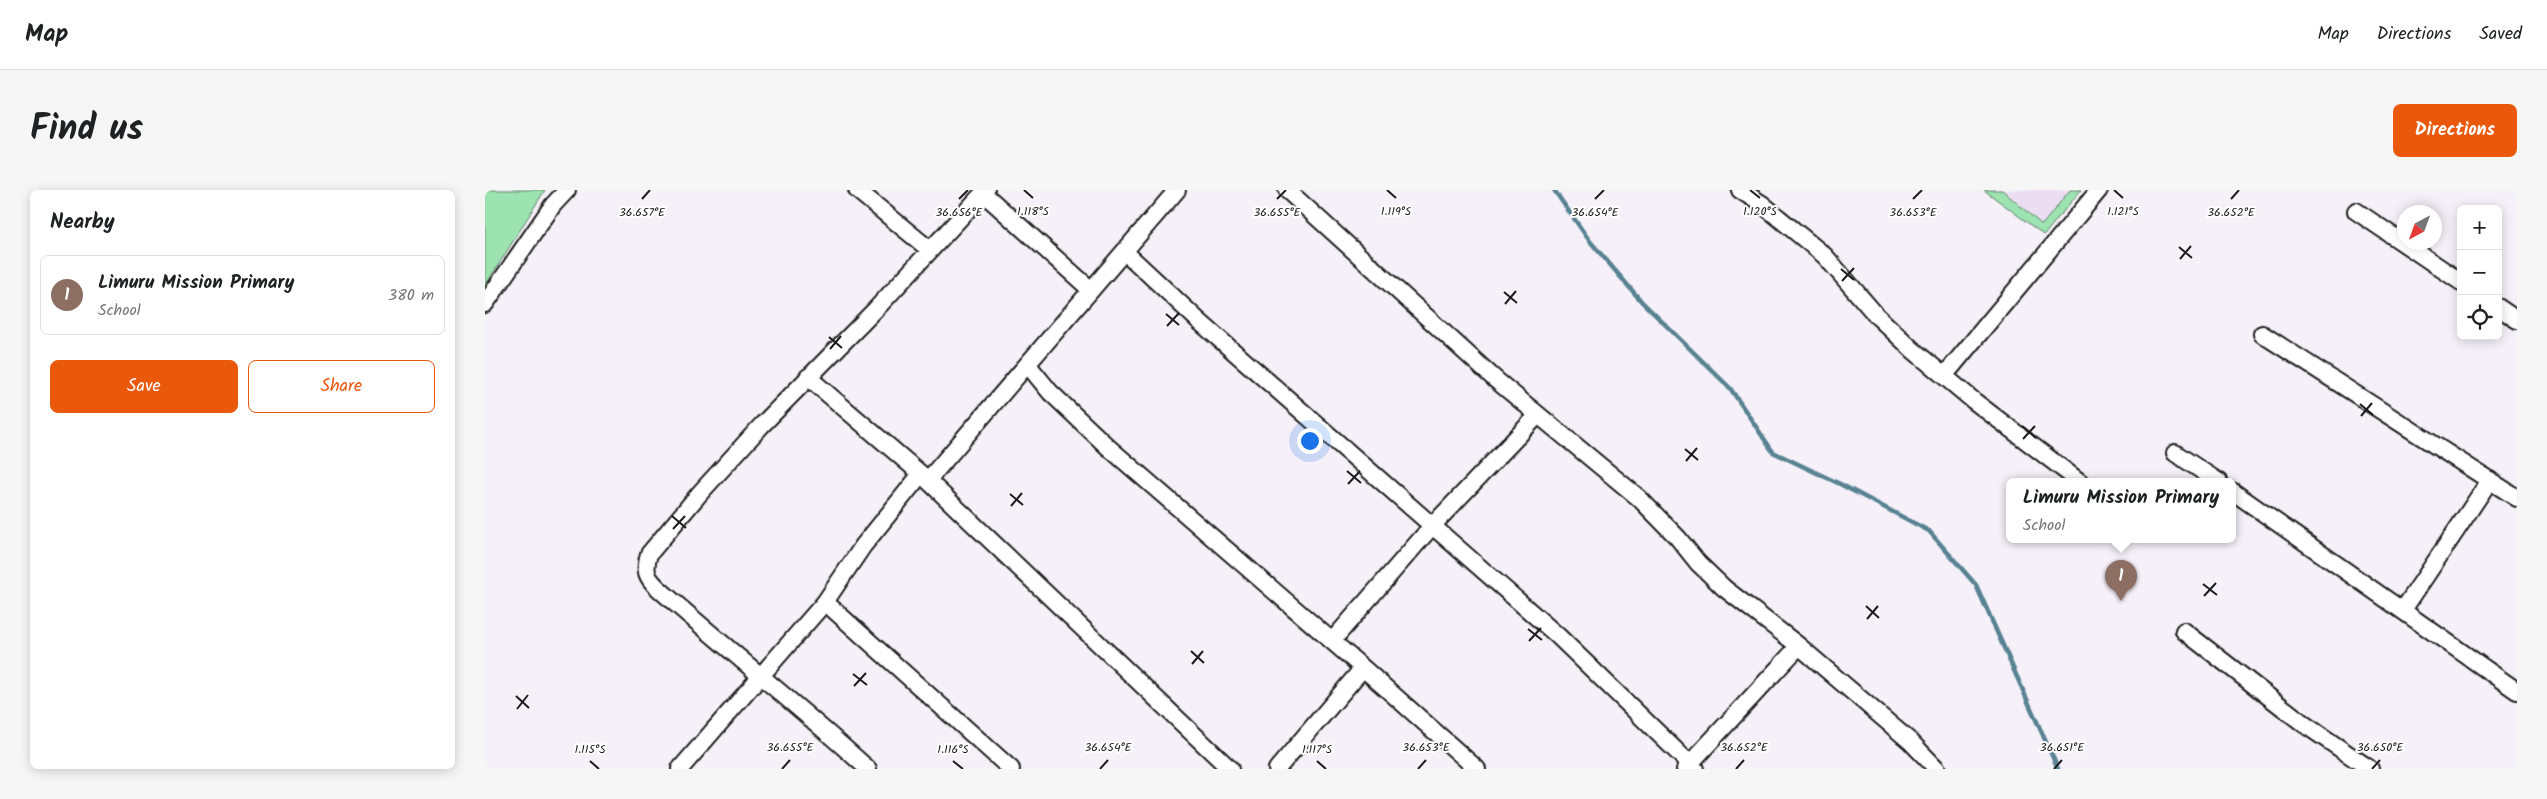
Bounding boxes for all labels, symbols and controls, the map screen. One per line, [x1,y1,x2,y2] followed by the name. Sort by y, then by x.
[25,15,68,54] text: Map
[2317,20,2349,49] text: Map
[2377,20,2451,49] text: Directions
[2479,20,2522,49] text: Saved
[30,102,143,158] text: Find us
[2393,104,2517,157] button: Directions
[1017,202,1050,221] text: 1.118°S
[1381,202,1412,221] text: 1.119°S
[1743,202,1778,221] text: 1.120°S
[2107,202,2139,221] text: 1.121°S
[619,203,666,222] text: 36.657°E
[935,203,984,222] text: 36.656°E
[1253,203,1301,222] text: 36.655°E
[1571,203,1620,222] text: 36.654°E
[1889,203,1938,222] text: 36.653°E
[2207,203,2256,222] text: 36.652°E
[2397,205,2442,250] north arrow
[2457,205,2502,340] map controls
[2457,205,2502,250] button: +
[50,206,115,239] text: Nearby
[2457,250,2502,295] button: −
[98,268,294,298] text: Limuru Mission Primary
[65,283,69,308] text: 1
[388,283,434,308] text: 380 m
[2457,295,2502,340] button: locate
[98,298,141,323] text: School
[50,360,238,413] button: Save
[248,360,435,413] button: Share
[1297,428,1323,454] your location
[2006,478,2236,543] popup
[2023,483,2219,513] text: Limuru Mission Primary
[2023,513,2065,538] text: School
[2105,560,2137,601] pin: 1
[766,738,814,757] text: 36.655°E
[1084,738,1133,757] text: 36.654°E
[1402,738,1451,757] text: 36.653°E
[1720,738,1769,757] text: 36.652°E
[2040,738,2085,757] text: 36.651°E
[2357,738,2404,757] text: 36.650°E
[574,740,606,759] text: 1.115°S
[937,740,969,759] text: 1.116°S
[1302,740,1333,759] text: 1.117°S

